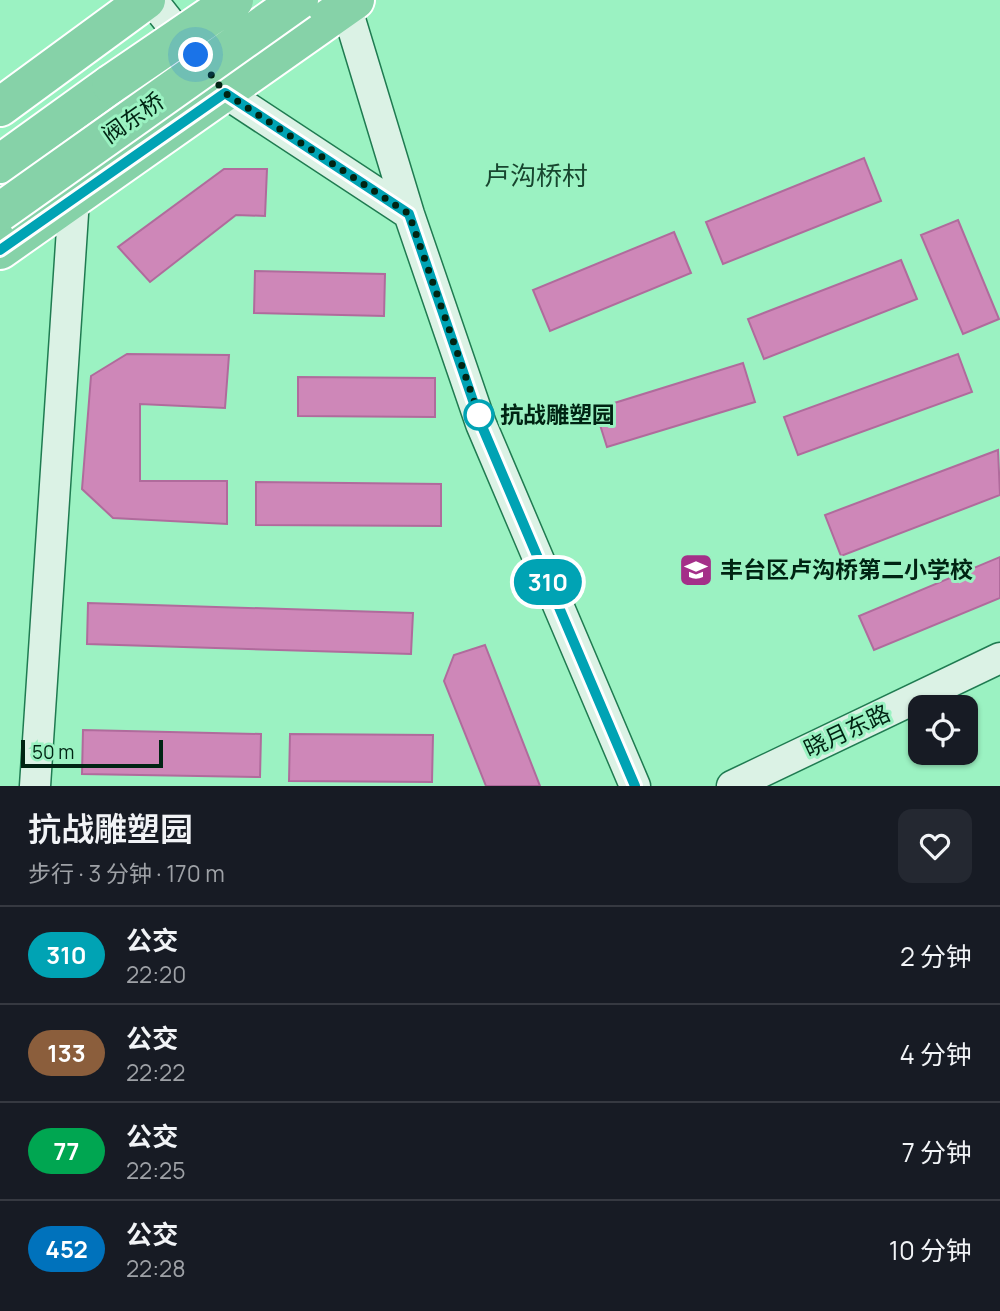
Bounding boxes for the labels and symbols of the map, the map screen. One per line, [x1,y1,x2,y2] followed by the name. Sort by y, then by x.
[178,37,213,72] your location
[95,84,170,150] street label: 阀东桥
[484,157,588,193] district label: 卢沟桥村
[500,398,615,430] place label: 抗战雕塑园
[464,400,494,430] marker: 抗战雕塑园
[677,551,715,589] school or university icon: 丰台区卢沟桥第二小学校
[720,553,973,585] place label: 丰台区卢沟桥第二小学校
[508,559,588,605] line badge: 310
[798,696,895,764] street label: 晓月东路
[21,737,163,769] scale bar

